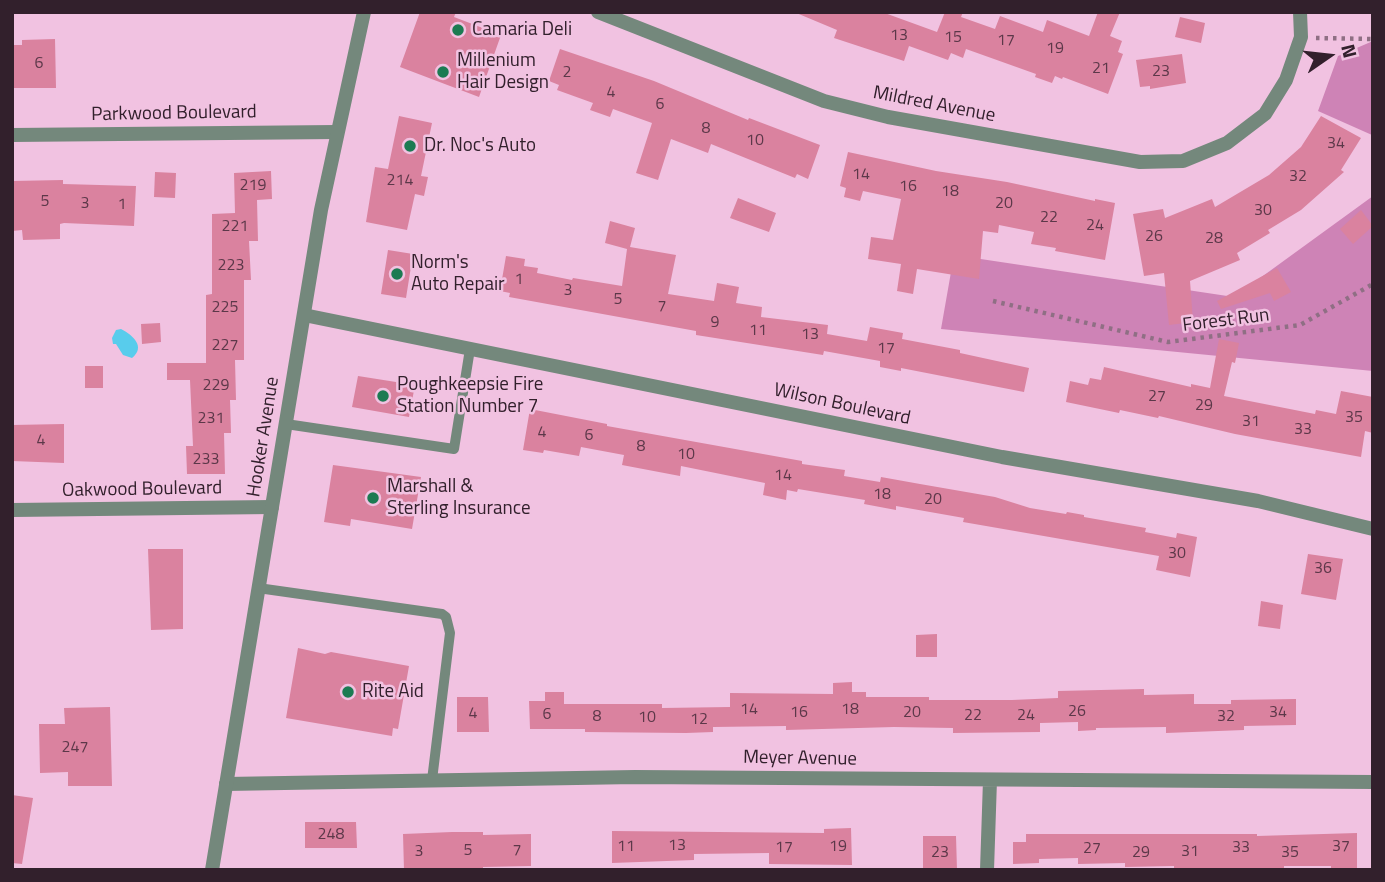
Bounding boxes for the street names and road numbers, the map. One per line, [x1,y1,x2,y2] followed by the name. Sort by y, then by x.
[871,82,997,128] street label: Mildred Avenue
[91,101,257,127] street label: Parkwood Boulevard
[1181,304,1271,338] street label: Forest Run
[243,375,285,499] street label: Hooker Avenue
[772,379,912,431] street label: Wilson Boulevard
[62,477,222,503] street label: Oakwood Boulevard
[743,747,857,771] street label: Meyer Avenue

